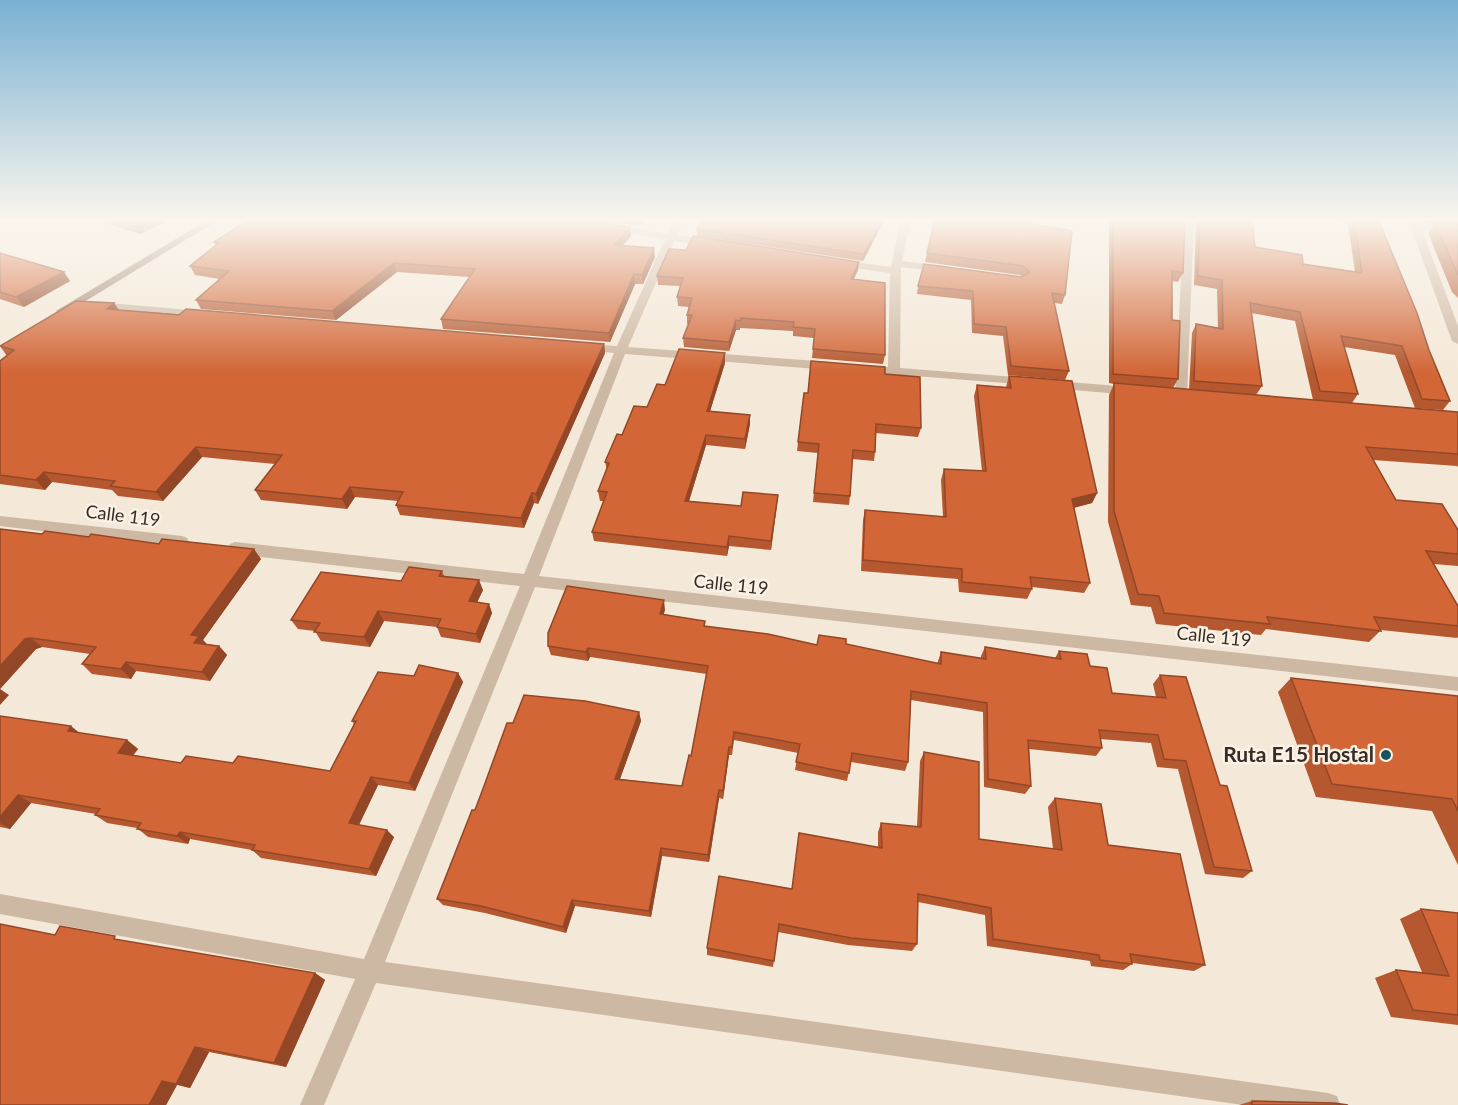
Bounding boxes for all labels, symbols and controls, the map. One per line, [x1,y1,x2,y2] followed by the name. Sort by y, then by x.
[85,500,162,530] street label: Calle 119
[693,569,770,599] street label: Calle 119
[1176,621,1253,651] street label: Calle 119
[1223,741,1374,766] place label: Ruta E15 Hostal
[1379,748,1393,762] marker: Ruta E15 Hostal

